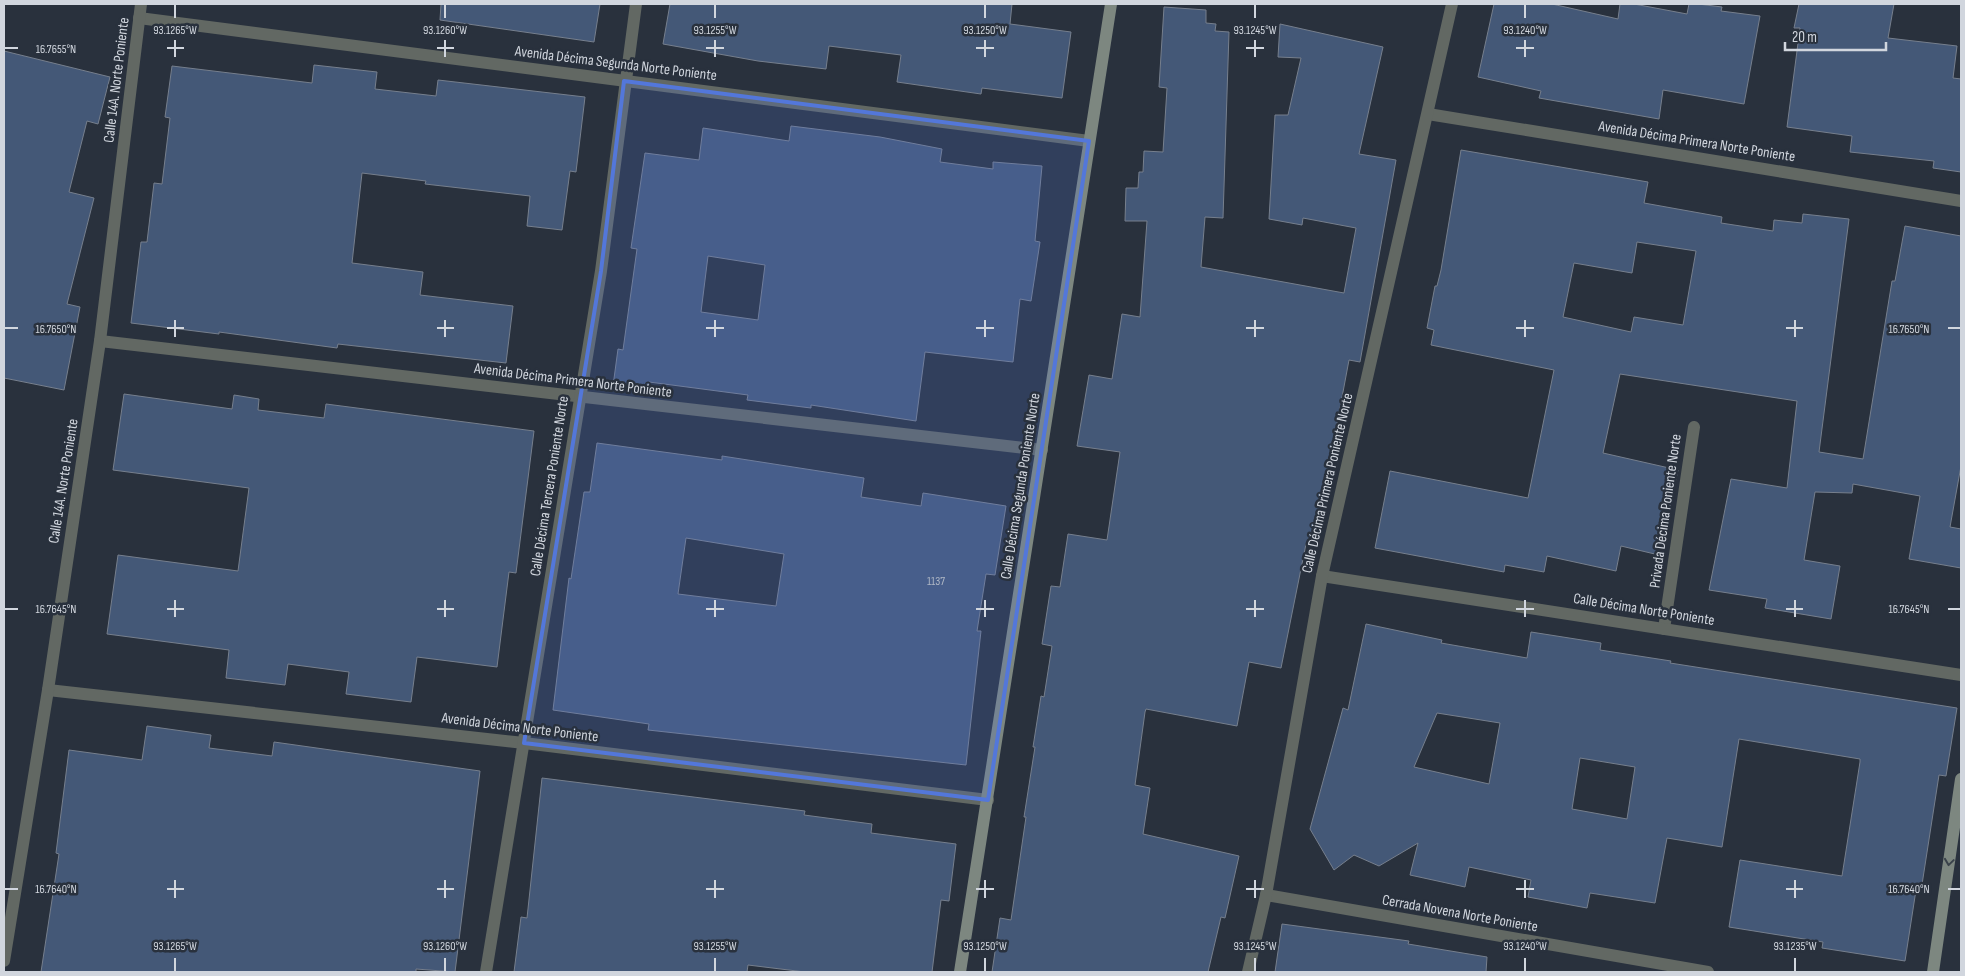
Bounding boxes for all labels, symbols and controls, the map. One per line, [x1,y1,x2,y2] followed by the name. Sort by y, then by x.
[99,16,134,144] street label: Calle 14A. Norte Poniente
[1785,20,1886,52] scale bar
[153,23,197,38] text: 93.1265°W
[423,23,467,38] text: 93.1260°W
[694,23,737,38] text: 93.1255°W
[963,23,1007,38] text: 93.1250°W
[1233,23,1277,38] text: 93.1245°W
[1503,23,1547,38] text: 93.1240°W
[1792,28,1817,47] text: 20 m
[36,42,76,57] text: 16.7655°N
[513,42,718,85] street label: Avenida Décima Segunda Norte Poniente
[1596,116,1797,166] street label: Avenida Décima Primera Norte Poniente
[36,322,76,337] text: 16.7650°N
[1889,322,1929,337] text: 16.7650°N
[472,359,673,402] street label: Avenida Décima Primera Norte Poniente
[1298,391,1357,575] street label: Calle Décima Primera Poniente Norte
[996,392,1045,581] street label: Calle Décima Segunda Poniente Norte
[526,395,573,578] street label: Calle Décima Tercera Poniente Norte
[44,417,83,545] street label: Calle 14A. Norte Poniente
[1645,433,1686,589] street label: Privada Décima Poniente Norte
[927,574,945,589] house number: 1137
[1572,589,1716,630] street label: Calle Décima Norte Poniente
[36,602,76,617] text: 16.7645°N
[1889,602,1929,617] text: 16.7645°N
[440,708,599,747] street label: Avenida Décima Norte Poniente
[1944,858,1955,866] one-way arrow
[35,882,77,897] text: 16.7640°N
[1888,882,1930,897] text: 16.7640°N
[1381,890,1539,937] street label: Cerrada Novena Norte Poniente
[153,939,197,954] text: 93.1265°W
[423,939,467,954] text: 93.1260°W
[694,939,737,954] text: 93.1255°W
[963,939,1007,954] text: 93.1250°W
[1233,939,1277,954] text: 93.1245°W
[1503,939,1547,954] text: 93.1240°W
[1773,939,1817,954] text: 93.1235°W

